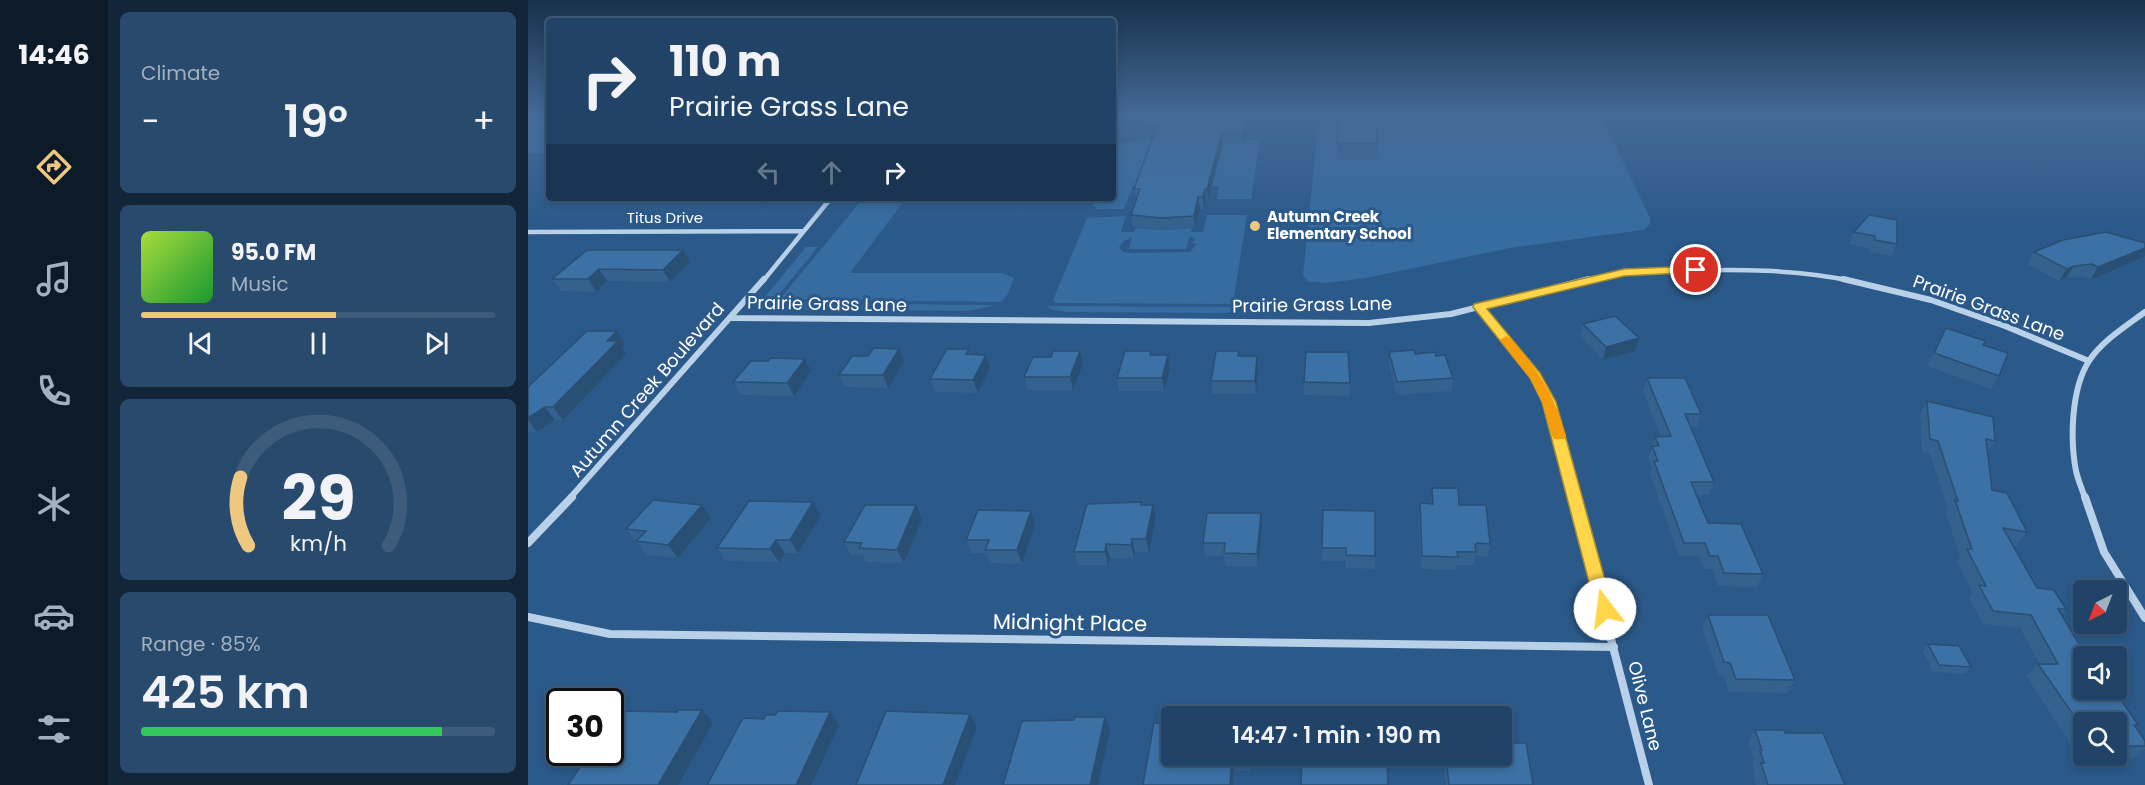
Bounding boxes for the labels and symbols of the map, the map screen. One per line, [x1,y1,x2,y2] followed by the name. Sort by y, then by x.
[1267,206,1411,244] place label: Autumn Creek Elementary School
[627,207,703,228] street label: Titus Drive
[1248,219,1262,233] marker: Autumn Creek Elementary School
[1670,244,1721,295] pin
[1910,268,2069,347] street label: Prairie Grass Lane
[747,290,907,317] street label: Prairie Grass Lane
[1232,291,1392,318] street label: Prairie Grass Lane
[564,297,730,483] street label: Autumn Creek Boulevard
[1573,577,1637,641] position arrow
[2073,580,2127,634] north arrow
[993,607,1147,638] street label: Midnight Place
[1622,658,1669,753] street label: Olive Lane
[546,688,624,766] speed limit sign: 30

